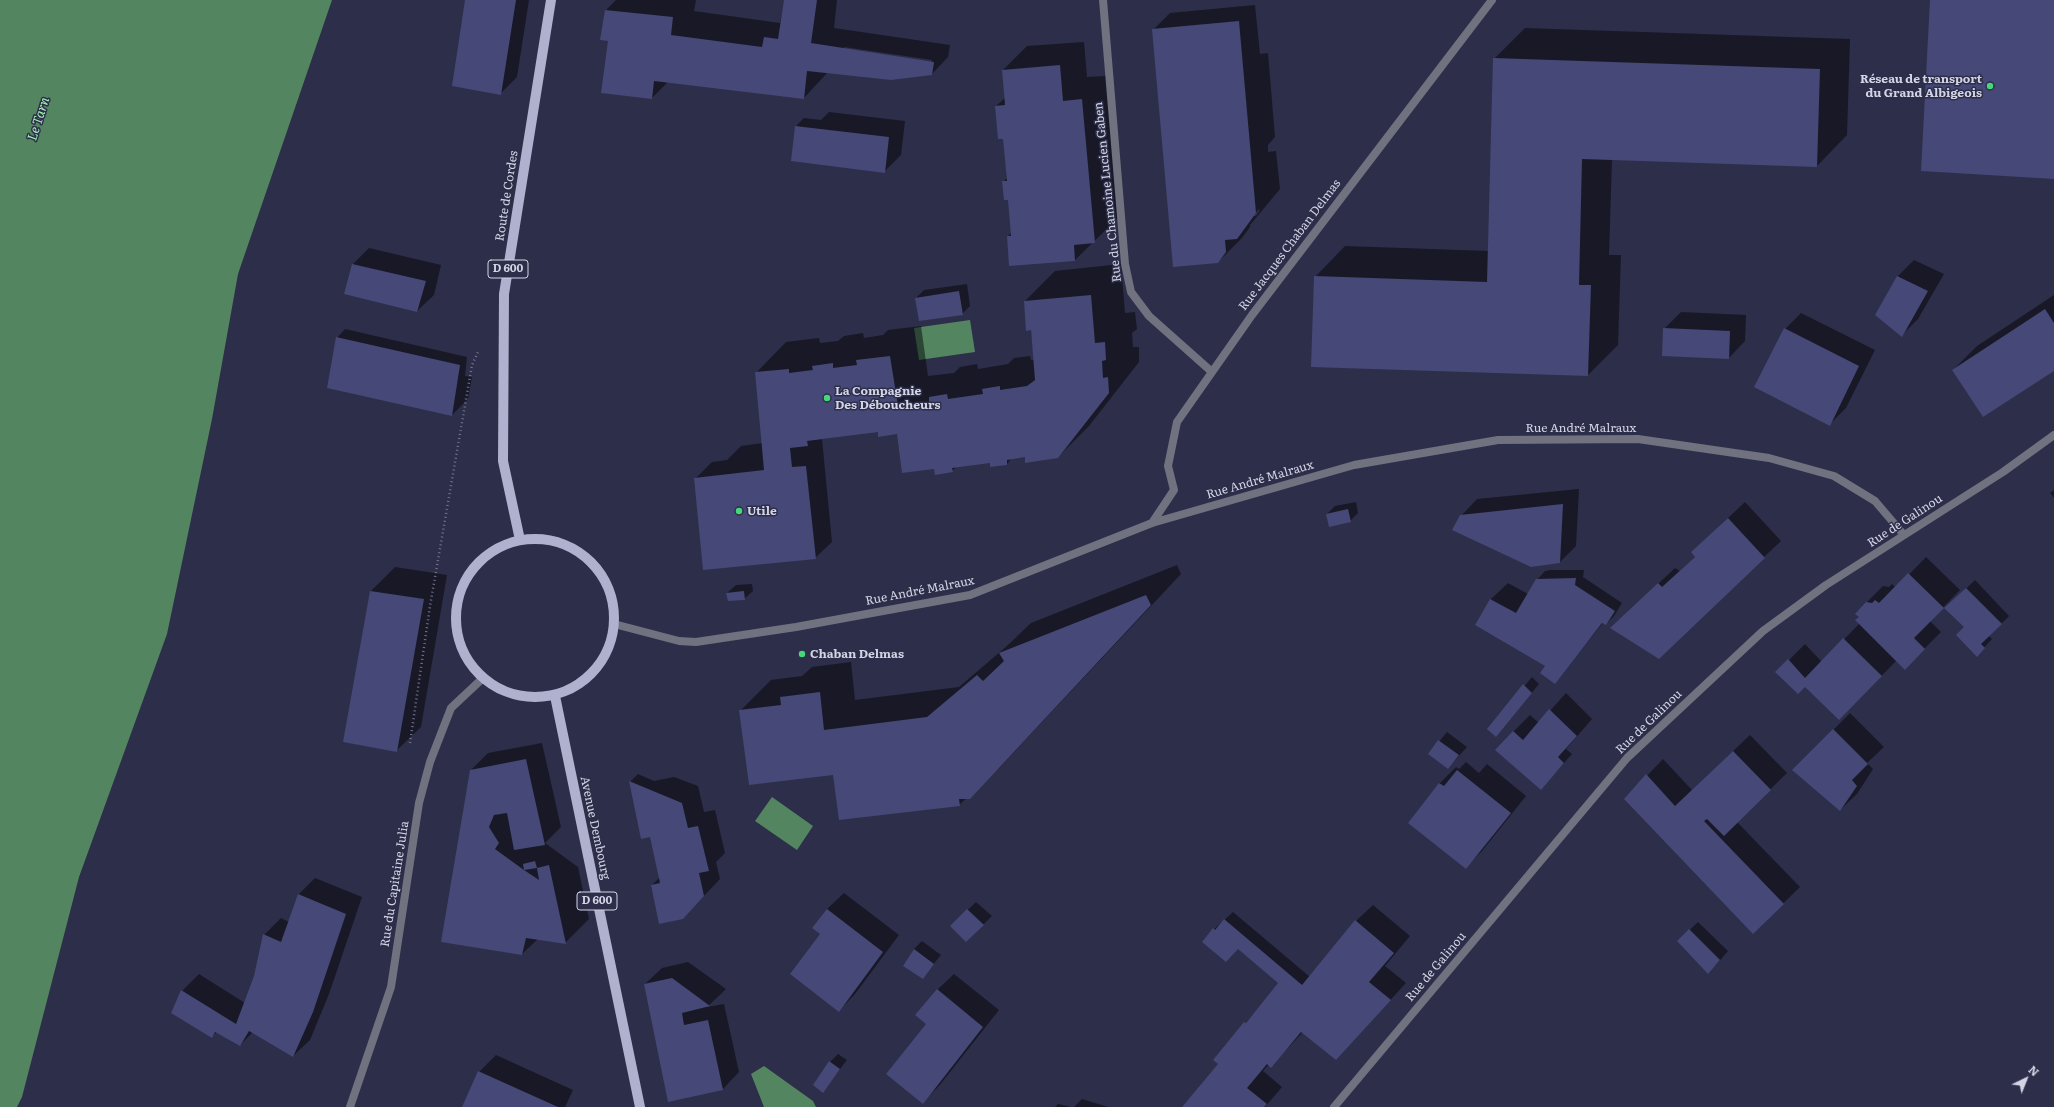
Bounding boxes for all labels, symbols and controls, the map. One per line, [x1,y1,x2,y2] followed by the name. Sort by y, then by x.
[1860,72,1982,100] place label: Réseau de transport du Grand Albigeois
[1985,81,1995,91] marker: Réseau de transport du Grand Albigeois
[25,95,53,143] water label: Le Tarn
[1091,101,1125,283] street label: Rue du Chamoine Lucien Gaben
[493,150,521,242] street label: Route de Cordes
[1236,177,1344,313] street label: Rue Jacques Chaban Delmas
[488,260,528,278] road number: D 600
[835,384,941,412] place label: La Compagnie Des Déboucheurs
[822,393,832,403] marker: La Compagnie Des Déboucheurs
[1526,421,1636,435] street label: Rue André Malraux
[1205,458,1315,502] street label: Rue André Malraux
[1865,491,1945,551] street label: Rue de Galinou
[747,504,777,518] place label: Utile
[734,506,744,516] marker: Utile
[864,573,976,609] street label: Rue André Malraux
[810,647,904,661] place label: Chaban Delmas
[797,649,807,659] marker: Chaban Delmas
[1613,687,1685,757] street label: Rue de Galinou
[577,775,613,881] street label: Avenue Dembourg
[378,820,412,948] street label: Rue du Capitaine Julia
[577,892,617,910] road number: D 600
[1403,929,1469,1005] street label: Rue de Galinou
[2006,1059,2046,1099] north arrow
[2025,1061,2043,1079] text: N

